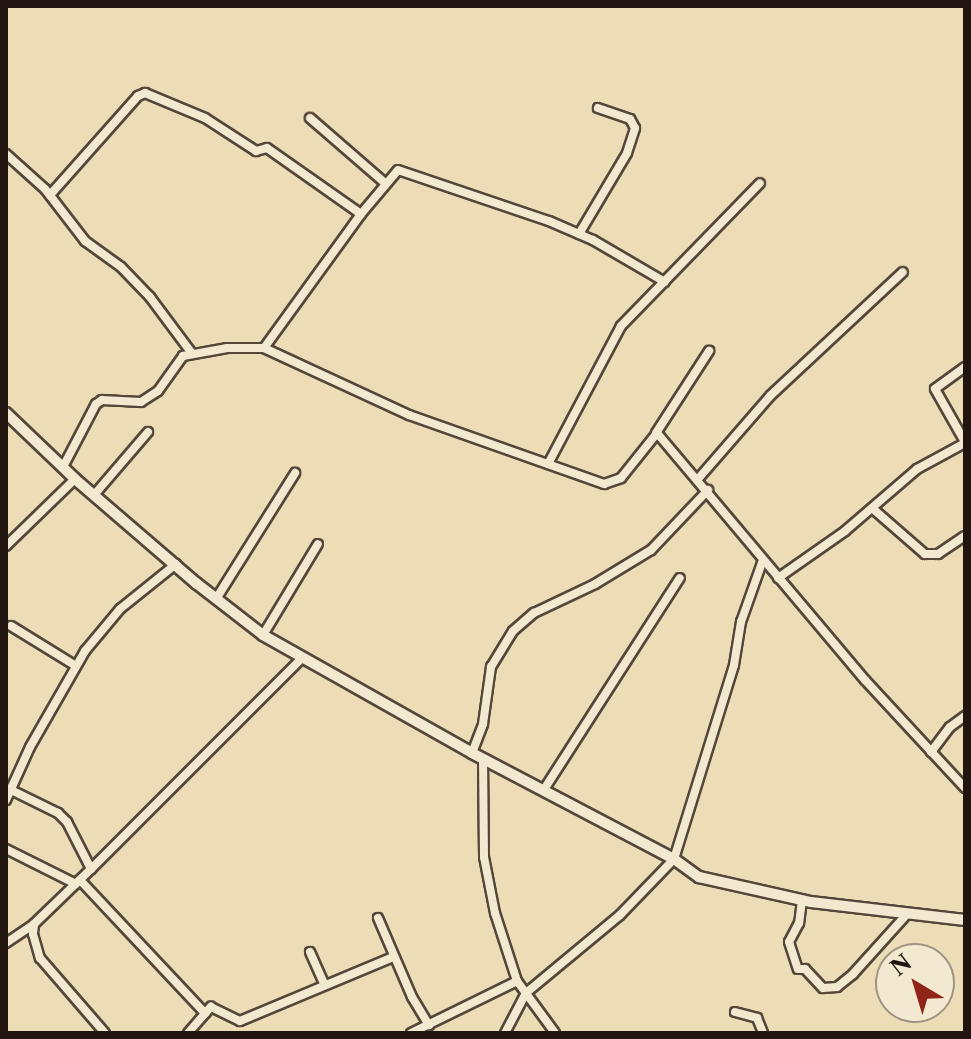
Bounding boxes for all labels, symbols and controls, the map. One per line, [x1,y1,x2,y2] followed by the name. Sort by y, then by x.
[875,943,955,1023] north arrow
[885,949,917,982] text: N

